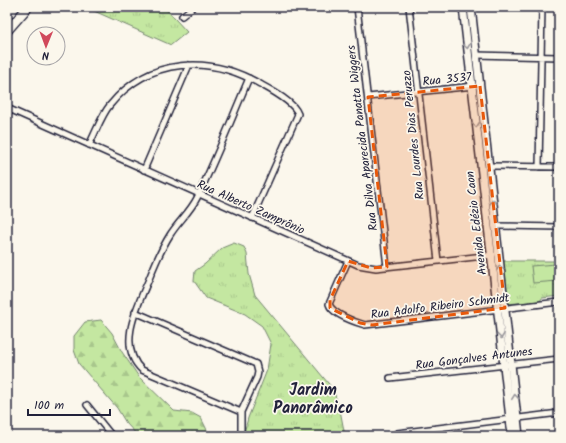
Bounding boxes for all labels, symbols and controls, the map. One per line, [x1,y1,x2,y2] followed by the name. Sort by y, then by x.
[26,26,66,66] north arrow
[462,43,471,49] one-way arrow
[342,44,383,232] street label: Rua Dilva Aparecida Panatta Wiggers
[42,46,49,64] text: N
[422,67,473,92] street label: Rua 3537
[397,69,430,201] street label: Rua Lourdes Dias Peruzzo
[472,122,481,128] one-way arrow
[461,170,492,276] street label: Avenida Edézio Caon
[194,175,308,240] street label: Rua Alberto Zamprônio
[489,199,498,205] one-way arrow
[496,265,505,271] one-way arrow
[370,289,511,324] street label: Rua Adolfo Ribeiro Schmidt
[496,333,505,339] one-way arrow
[414,342,534,375] street label: Rua Gonçalves Antunes
[273,378,353,421] district label: Jardim Panorâmico
[28,391,110,417] scale bar
[511,394,520,400] one-way arrow
[34,396,65,415] text: 100 m

